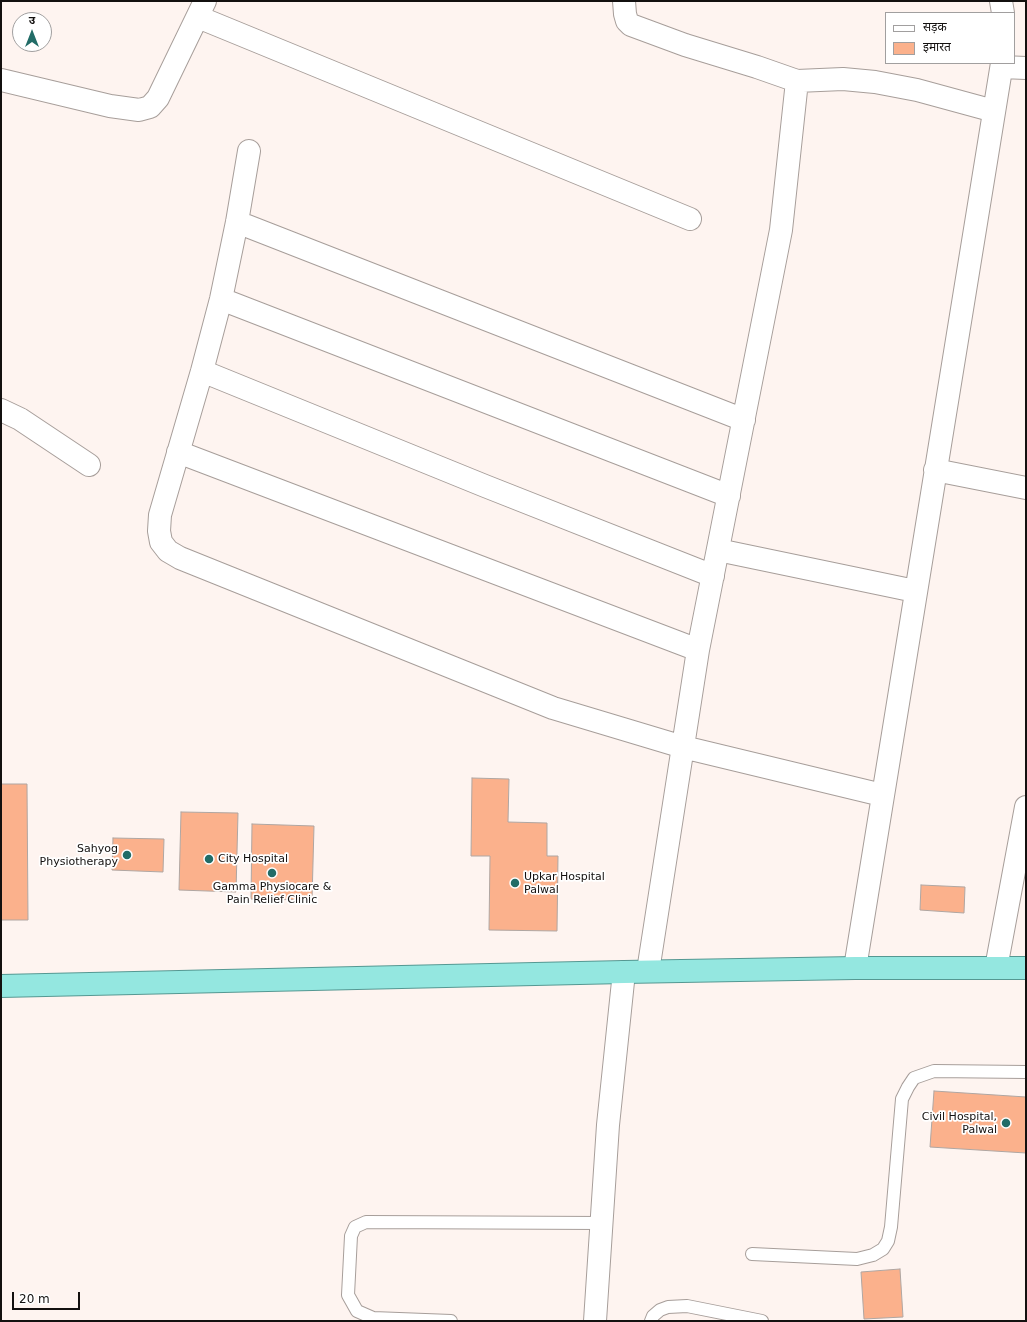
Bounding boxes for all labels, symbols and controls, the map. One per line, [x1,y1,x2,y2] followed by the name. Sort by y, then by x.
[12,12,52,52] north arrow
[885,12,1015,64] legend
[29,14,35,27] text: उ
[923,20,947,34] text: सड़क
[923,40,951,54] text: इमारत
[40,842,118,868] place label: Sahyog Physiotherapy
[121,849,133,861] marker: Sahyog Physiotherapy
[218,852,288,866] place label: City Hospital
[203,853,215,865] marker: City Hospital
[266,867,278,879] marker: Gamma Physiocare & Pain Relief Clinic
[524,870,605,896] place label: Upkar Hospital Palwal
[509,877,521,889] marker: Upkar Hospital Palwal
[213,880,331,906] place label: Gamma Physiocare & Pain Relief Clinic
[922,1110,997,1136] place label: Civil Hospital, Palwal
[1000,1117,1012,1129] marker: Civil Hospital, Palwal
[14,1284,82,1310] scale bar
[19,1292,50,1306] text: 20 m

